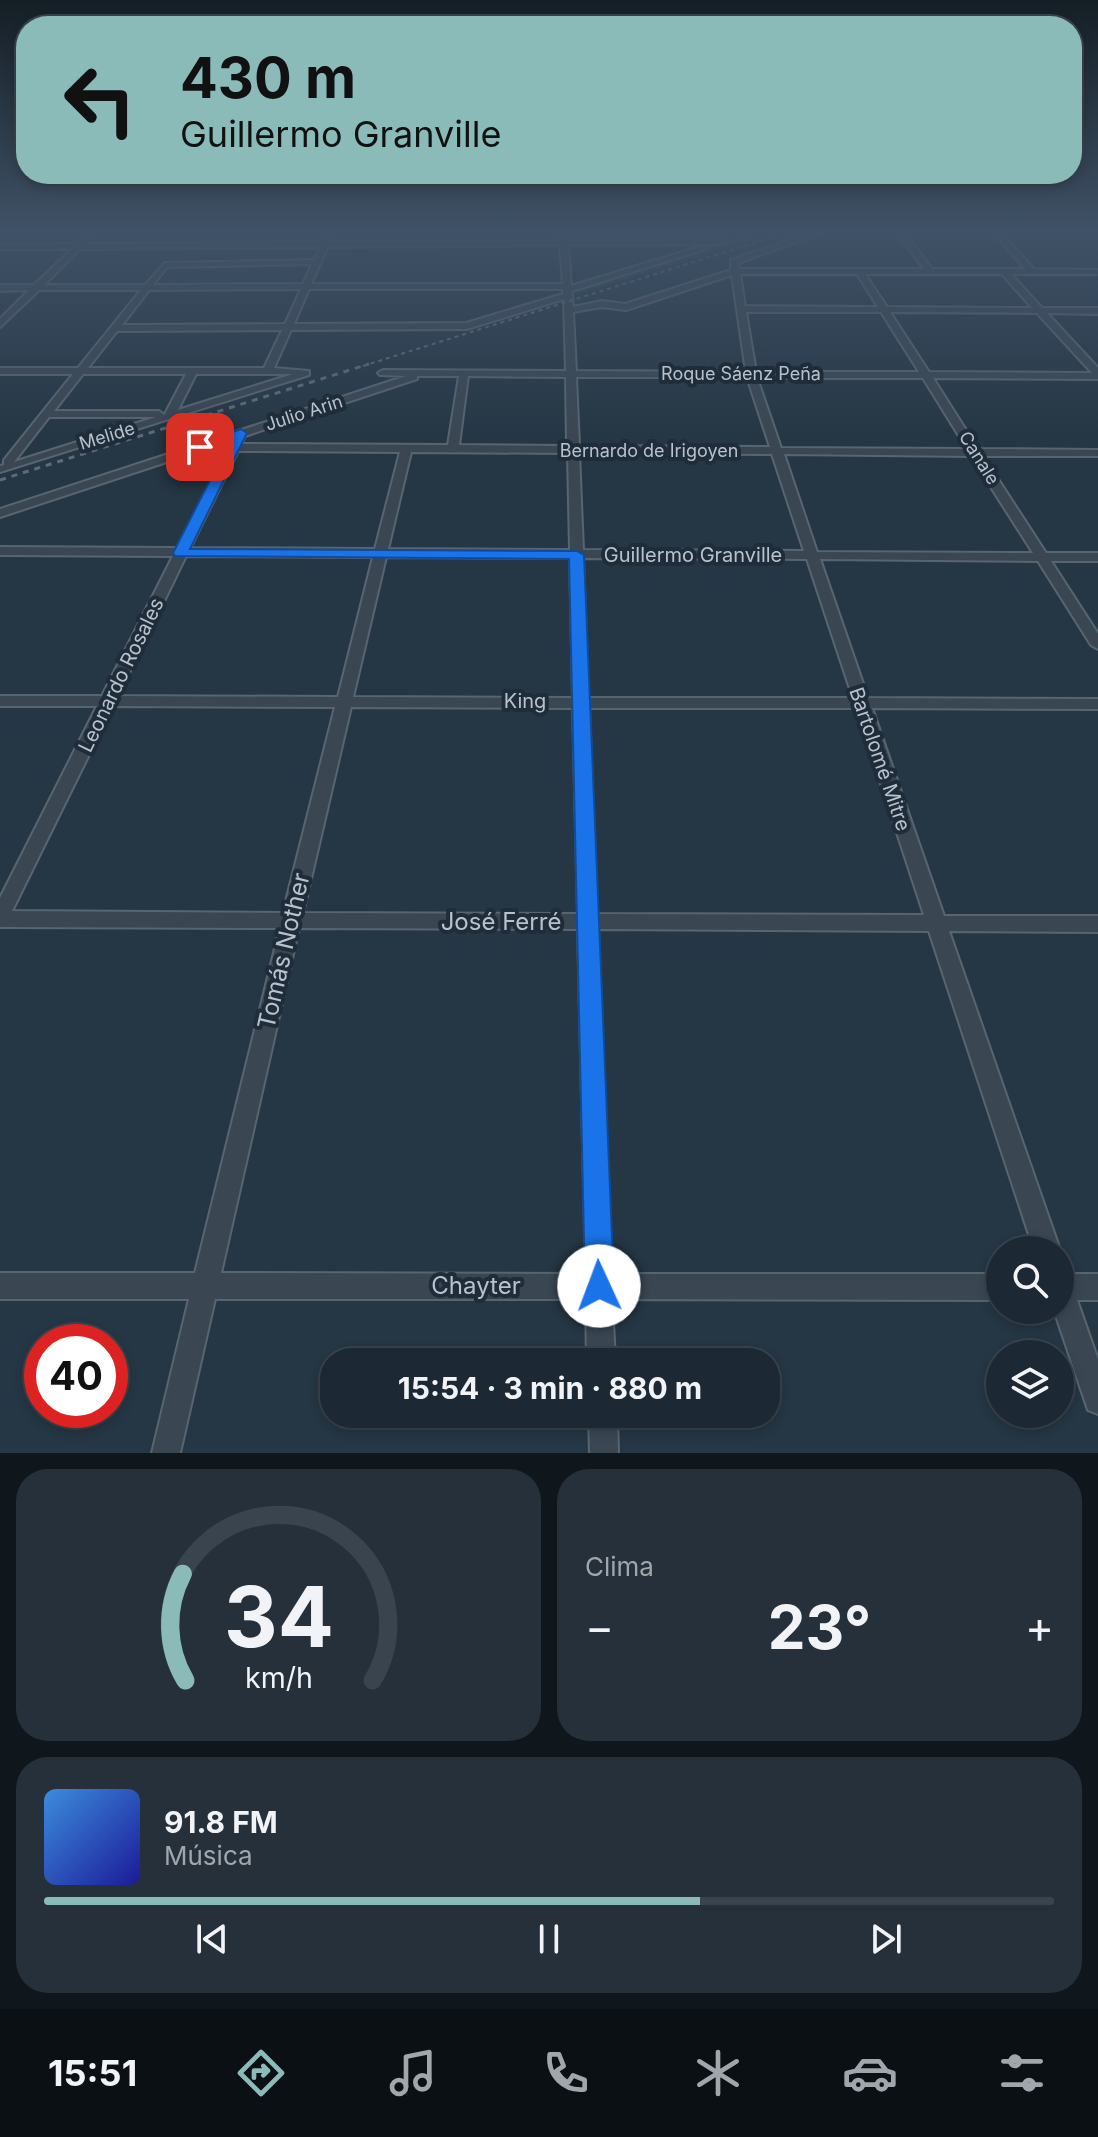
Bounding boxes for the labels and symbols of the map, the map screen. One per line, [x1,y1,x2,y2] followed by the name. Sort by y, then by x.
[661,363,821,384] street label: Roque Sáenz Peña
[263,390,345,435] street label: Julio Arin
[166,413,234,481] pin
[77,417,137,454] street label: Melide
[955,427,1004,488] street label: Canale
[560,440,738,461] street label: Bernardo de Irigoyen
[604,543,782,567] street label: Guillermo Granville
[73,594,169,756] street label: Leonardo Rosales
[844,684,916,834] street label: Bartolomé Mitre
[504,689,546,713] street label: King
[251,870,316,1032] street label: Tomás Nother
[441,907,561,936] street label: José Ferré
[557,1244,641,1328] position arrow
[431,1271,521,1300] street label: Chayter
[24,1324,128,1428] speed limit sign: 40

